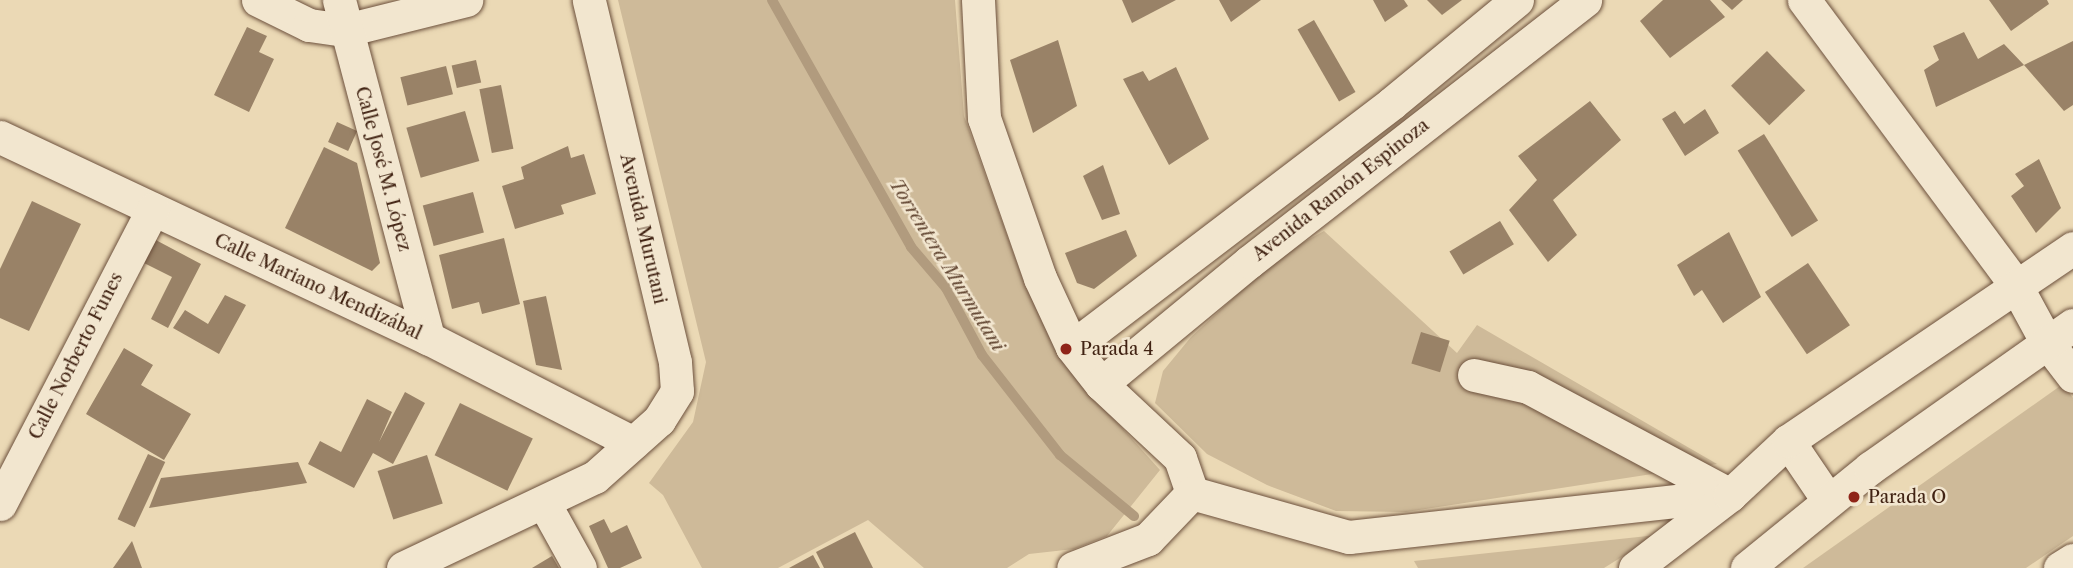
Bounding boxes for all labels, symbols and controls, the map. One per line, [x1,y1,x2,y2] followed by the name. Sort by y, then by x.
[351,84,415,254] street label: Calle José M. López
[1248,114,1434,266] street label: Avenida Ramón Espinoza
[615,152,671,306] street label: Avenida Murutani
[884,174,1010,356] water label: Torrentera Murmutani
[211,229,425,345] street label: Calle Mariano Mendizábal
[24,269,128,443] street label: Calle Norberto Funes
[1080,338,1154,360] place label: Parada 4
[1058,341,1074,357] marker: Parada 4
[1868,486,1946,508] place label: Parada O
[1846,489,1862,505] marker: Parada O

